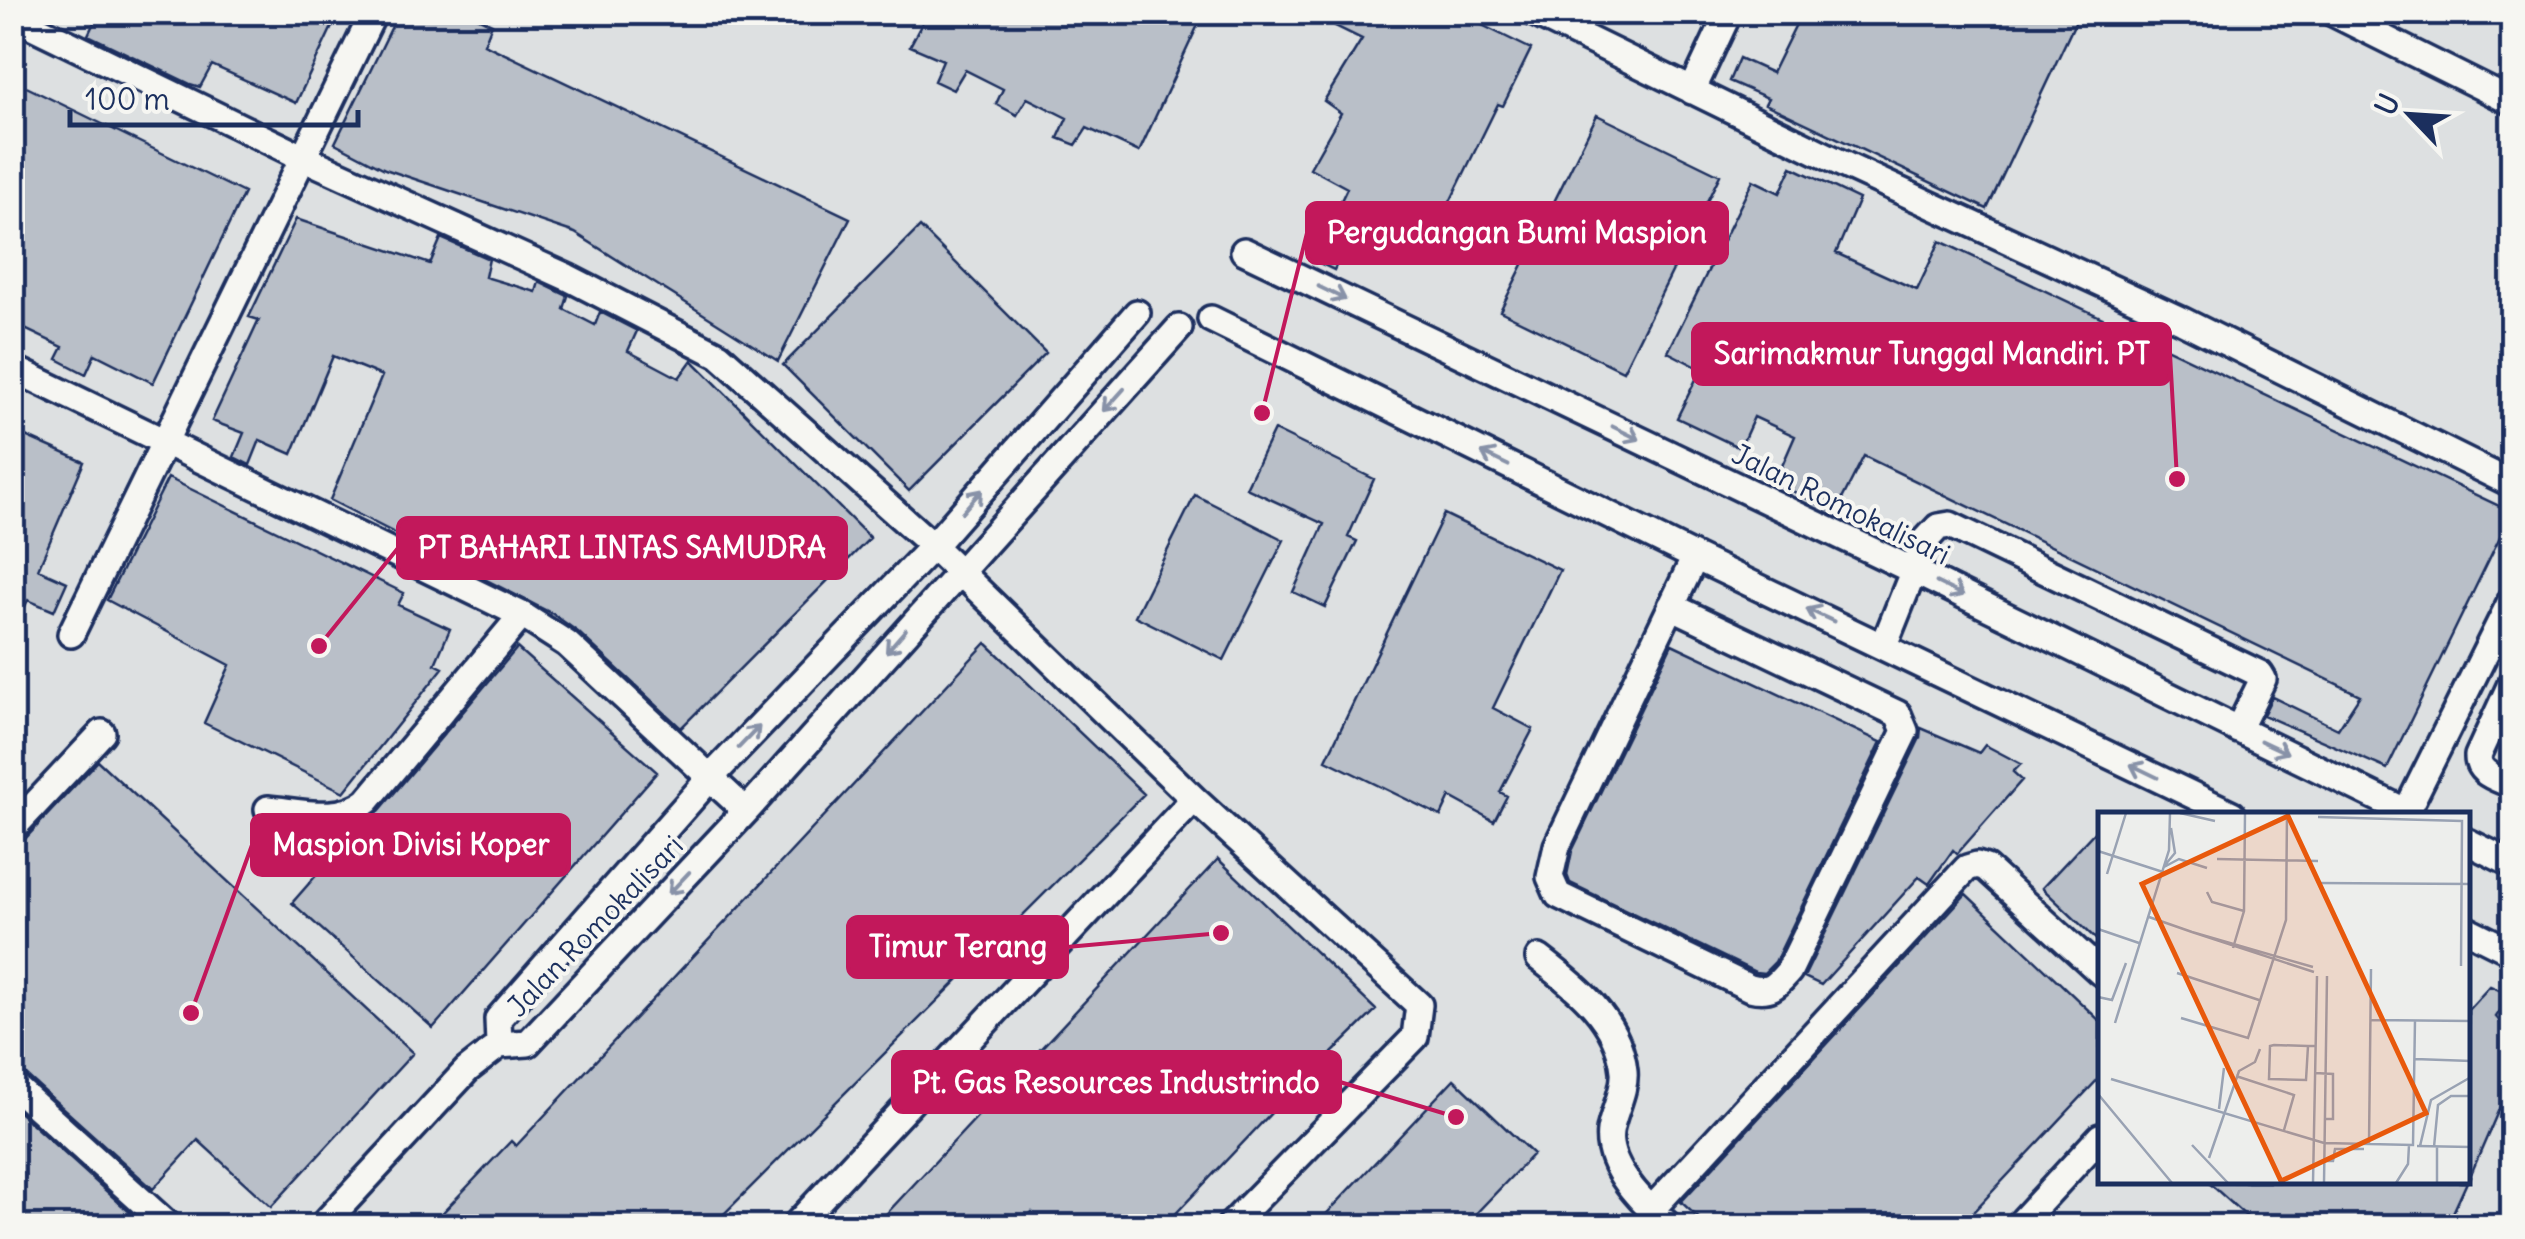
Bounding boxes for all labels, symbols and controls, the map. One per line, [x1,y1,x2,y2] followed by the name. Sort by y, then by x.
[70,65,358,127] scale bar
[2360,65,2460,165] north arrow
[85,80,170,118] text: 100 m
[2367,88,2408,121] text: U
[1307,203,1727,263] callout: Pergudangan Bumi Maspion
[1327,213,1707,251] text: Pergudangan Bumi Maspion
[1316,285,1346,304] one-way arrow
[1693,324,2170,384] callout: Sarimakmur Tunggal Mandiri. PT
[1714,334,2151,372] text: Sarimakmur Tunggal Mandiri. PT
[1102,387,1125,412] one-way arrow
[1610,425,1640,444] one-way arrow
[1726,436,1956,572] street label: Jalan Romokalisari
[1481,449,1511,468] one-way arrow
[960,489,983,514] one-way arrow
[398,518,846,578] callout: PT BAHARI LINTAS SAMUDRA
[418,528,826,566] text: PT BAHARI LINTAS SAMUDRA
[1935,580,1965,599] one-way arrow
[1805,605,1835,624] one-way arrow
[886,628,908,654] one-way arrow
[737,726,761,750] one-way arrow
[2258,738,2288,757] one-way arrow
[2130,761,2160,780] one-way arrow
[2098,812,2470,1184] inset map
[252,815,569,875] callout: Maspion Divisi Koper
[272,825,550,863] text: Maspion Divisi Koper
[499,828,691,1024] street label: Jalan Romokalisari
[668,870,691,895] one-way arrow
[848,917,1067,977] callout: Timur Terang
[869,927,1047,965] text: Timur Terang
[893,1052,1340,1112] callout: Pt. Gas Resources Industrindo
[912,1063,1320,1101] text: Pt. Gas Resources Industrindo

